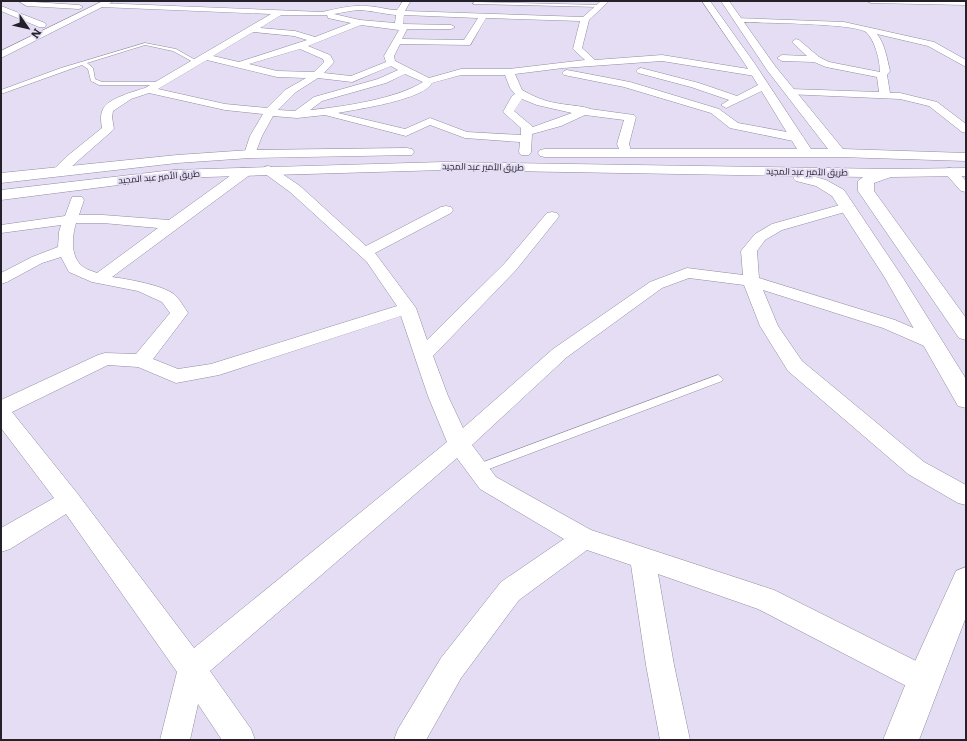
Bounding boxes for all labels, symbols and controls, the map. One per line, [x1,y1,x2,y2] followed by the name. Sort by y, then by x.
[8,8,48,48] north arrow
[28,26,46,42] text: N
[442,158,524,174] street label: طريق الأمير عبد المجيد
[766,163,848,179] street label: طريق الأمير عبد المجيد
[117,165,201,187] street label: طريق الأمير عبد المجيد

